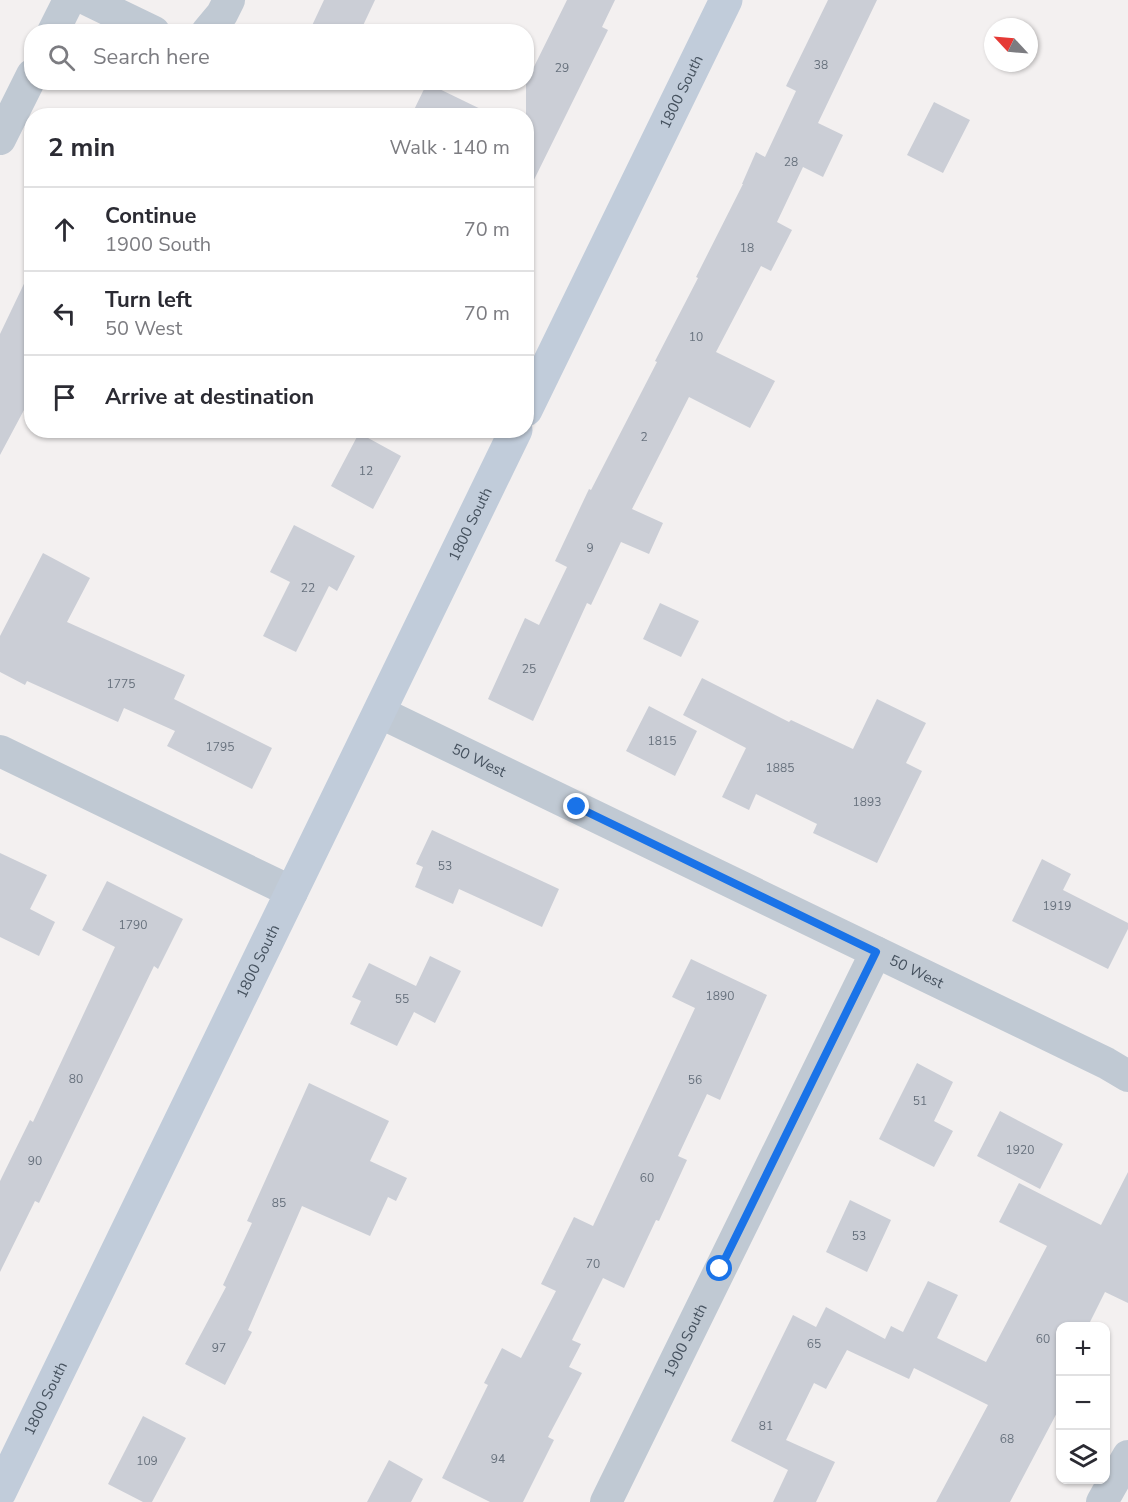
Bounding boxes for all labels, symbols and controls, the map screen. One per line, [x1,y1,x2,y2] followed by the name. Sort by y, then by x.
[984,18,1038,72] north arrow
[24,24,534,90] search box
[45,41,78,74] icon: search
[93,42,210,72] text: Search here
[655,52,708,132] street label: 1800 South
[814,57,828,73] house number: 38
[555,60,569,76] house number: 29
[48,130,115,165] text: 2 min
[390,134,510,161] text: Walk · 140 m
[784,154,798,170] house number: 28
[105,201,196,231] text: Continue
[48,213,81,246] icon: ahead
[464,216,510,243] text: 70 m
[105,231,211,258] text: 1900 South
[740,240,754,256] house number: 18
[105,285,192,315] text: Turn left
[48,297,81,330] icon: left
[464,300,510,327] text: 70 m
[105,315,182,342] text: 50 West
[689,329,703,345] house number: 10
[48,381,81,414] icon: arrive
[105,382,314,412] text: Arrive at destination
[640,429,648,445] house number: 2
[359,463,373,479] house number: 12
[444,484,497,564] street label: 1800 South
[586,540,594,556] house number: 9
[301,580,315,596] house number: 22
[522,661,536,677] house number: 25
[107,676,135,692] house number: 1775
[648,733,676,749] house number: 1815
[206,739,234,755] house number: 1795
[449,739,510,782] street label: 50 West
[766,760,794,776] house number: 1885
[563,793,589,819] route end
[853,794,881,810] house number: 1893
[438,858,452,874] house number: 53
[1043,898,1071,914] house number: 1919
[119,917,147,933] house number: 1790
[231,921,284,1002] street label: 1800 South
[886,950,948,993] street label: 50 West
[706,988,734,1004] house number: 1890
[395,991,409,1007] house number: 55
[69,1071,83,1087] house number: 80
[688,1072,702,1088] house number: 56
[913,1093,927,1109] house number: 51
[1006,1142,1034,1158] house number: 1920
[28,1153,42,1169] house number: 90
[640,1170,654,1186] house number: 60
[272,1195,286,1211] house number: 85
[852,1228,866,1244] house number: 53
[706,1255,732,1281] route start
[586,1256,600,1272] house number: 70
[659,1300,712,1381] street label: 1900 South
[1056,1322,1110,1484] map controls
[1056,1322,1110,1376] button: +
[1036,1331,1050,1347] house number: 60
[807,1336,821,1352] house number: 65
[212,1340,226,1356] house number: 97
[19,1358,72,1439] street label: 1800 South
[1056,1376,1110,1430] button: −
[759,1418,773,1434] house number: 81
[1056,1430,1110,1484] button: layers
[1000,1431,1014,1447] house number: 68
[491,1451,505,1467] house number: 94
[136,1453,158,1469] house number: 109

